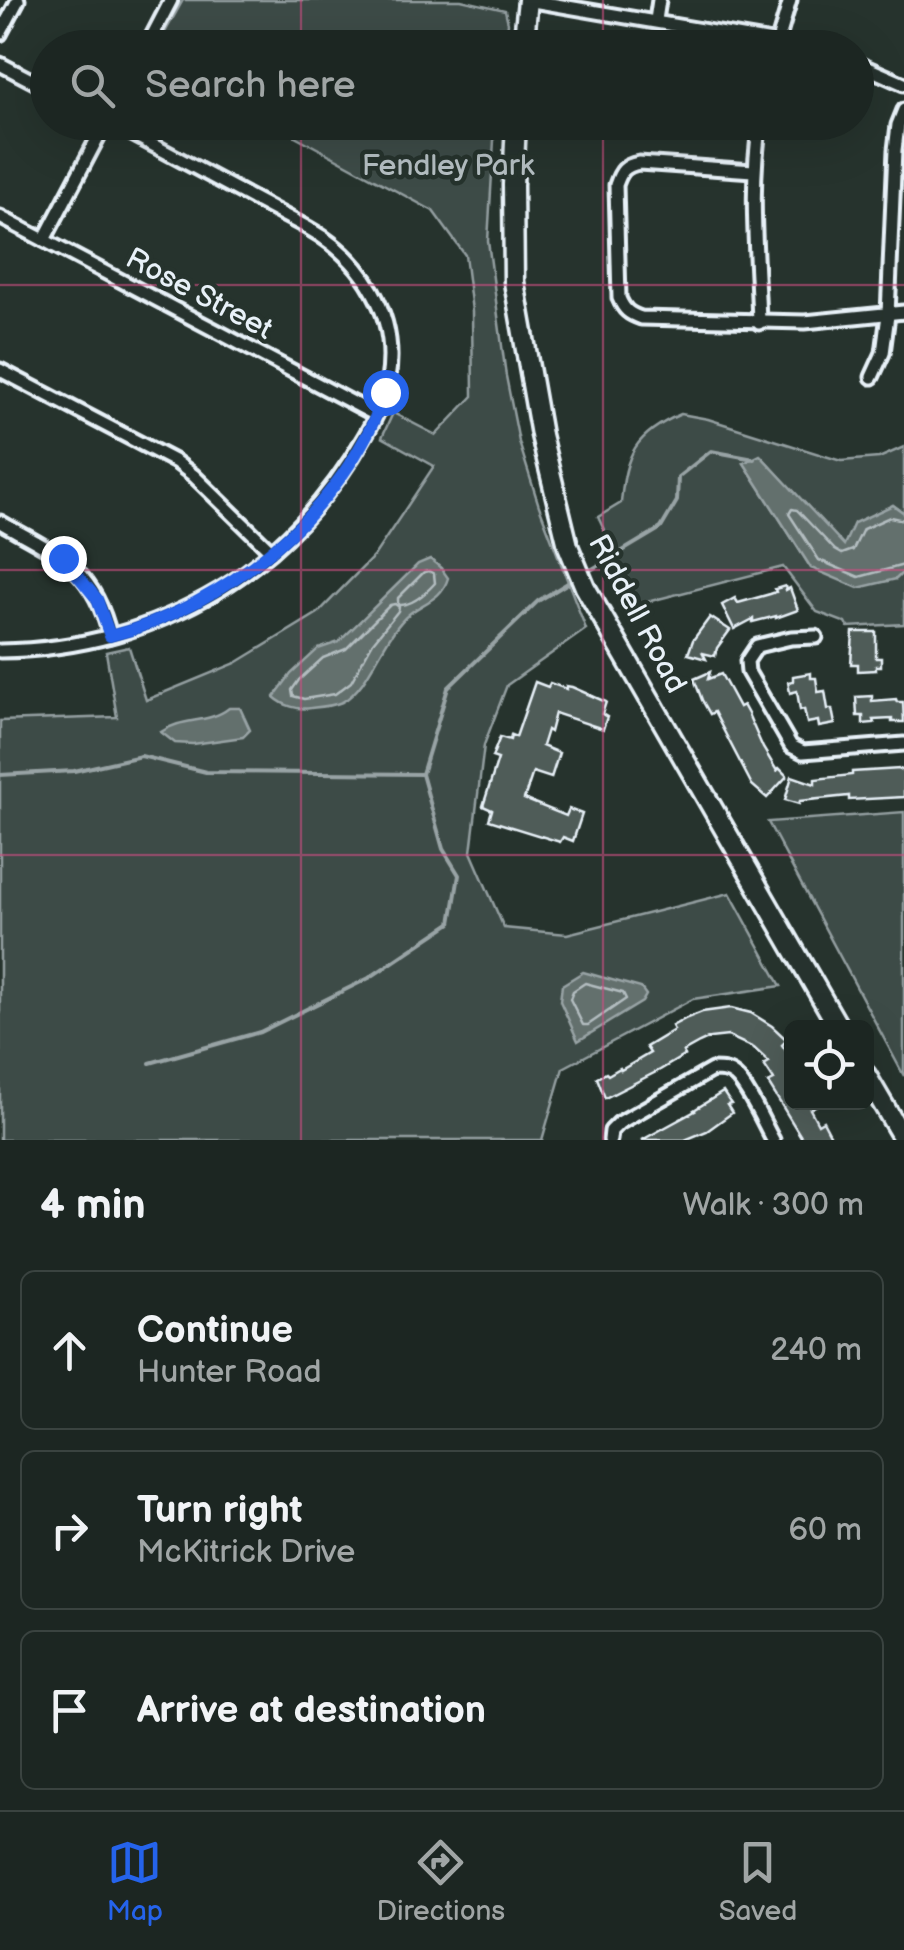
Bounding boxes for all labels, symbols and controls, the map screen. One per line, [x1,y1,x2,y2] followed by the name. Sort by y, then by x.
[30,30,874,140] search box
[65,58,120,113] icon: search
[145,63,356,108] text: Search here
[362,148,535,184] park label: Fendley Park
[120,240,278,348] street label: Rose Street
[363,370,409,416] route start
[580,528,694,700] street label: Riddell Road
[41,536,87,582] route end
[784,1020,874,1110] map controls
[784,1020,874,1110] button: locate
[40,1180,146,1231] text: 4 min
[682,1186,864,1225] text: Walk · 300 m
[137,1308,293,1353] text: Continue
[42,1323,97,1378] icon: ahead
[770,1331,862,1370] text: 240 m
[137,1353,322,1392] text: Hunter Road
[137,1488,302,1533] text: Turn right
[42,1503,97,1558] icon: right
[789,1511,862,1550] text: 60 m
[137,1533,355,1572] text: McKitrick Drive
[42,1683,97,1738] icon: arrive
[137,1688,486,1733] text: Arrive at destination
[107,1835,163,1928] tab: Map
[376,1835,505,1928] tab: Directions
[719,1835,797,1928] tab: Saved

